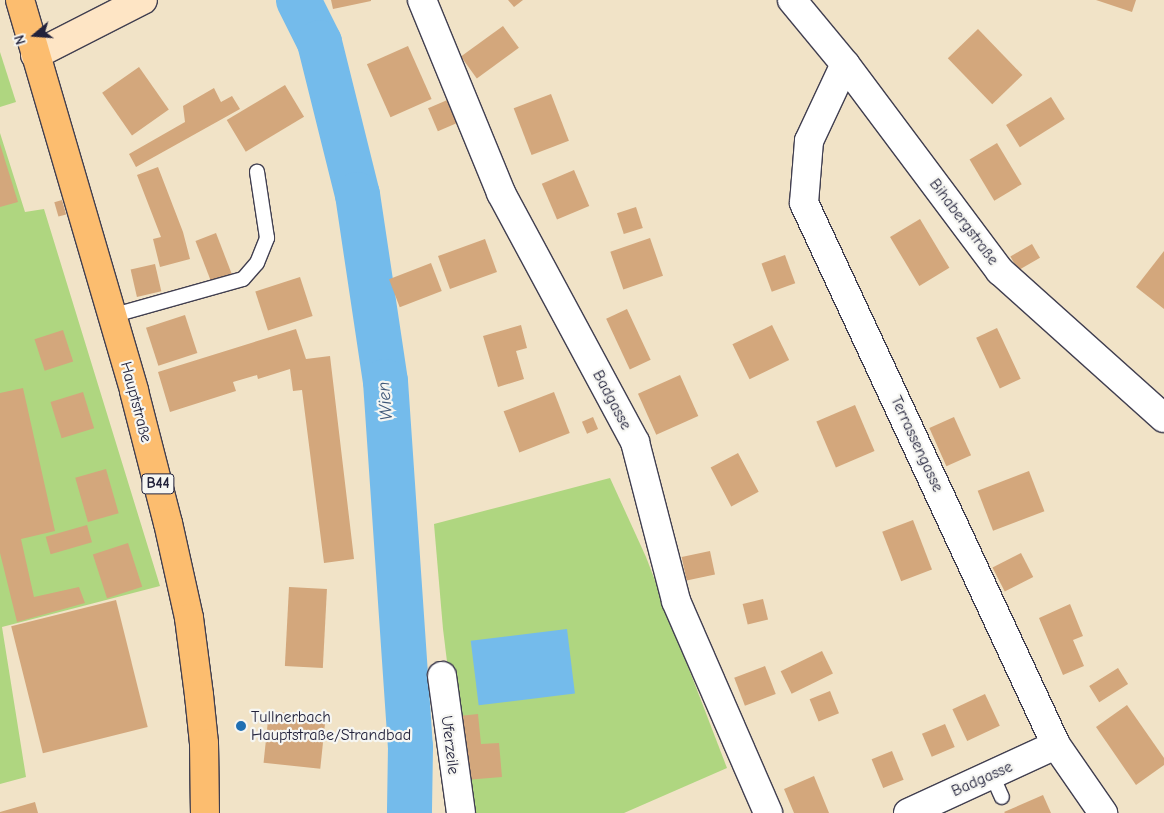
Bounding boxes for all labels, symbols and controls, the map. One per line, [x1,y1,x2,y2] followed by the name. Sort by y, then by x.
[10,10,60,60] north arrow
[11,33,30,47] text: N
[925,175,1003,269] street label: Bihabergstraße
[116,359,156,445] street label: Hauptstraße
[588,367,636,433] street label: Badgasse
[374,381,398,421] water label: Wien
[886,393,948,495] street label: Terrassengasse
[140,472,176,496] road number: B44
[251,707,411,745] place label: Tullnerbach Hauptstraße/Strandbad
[437,714,463,776] street label: Uferzeile
[235,720,247,732] marker: Tullnerbach Hauptstraße/Strandbad
[949,757,1015,801] street label: Badgasse

